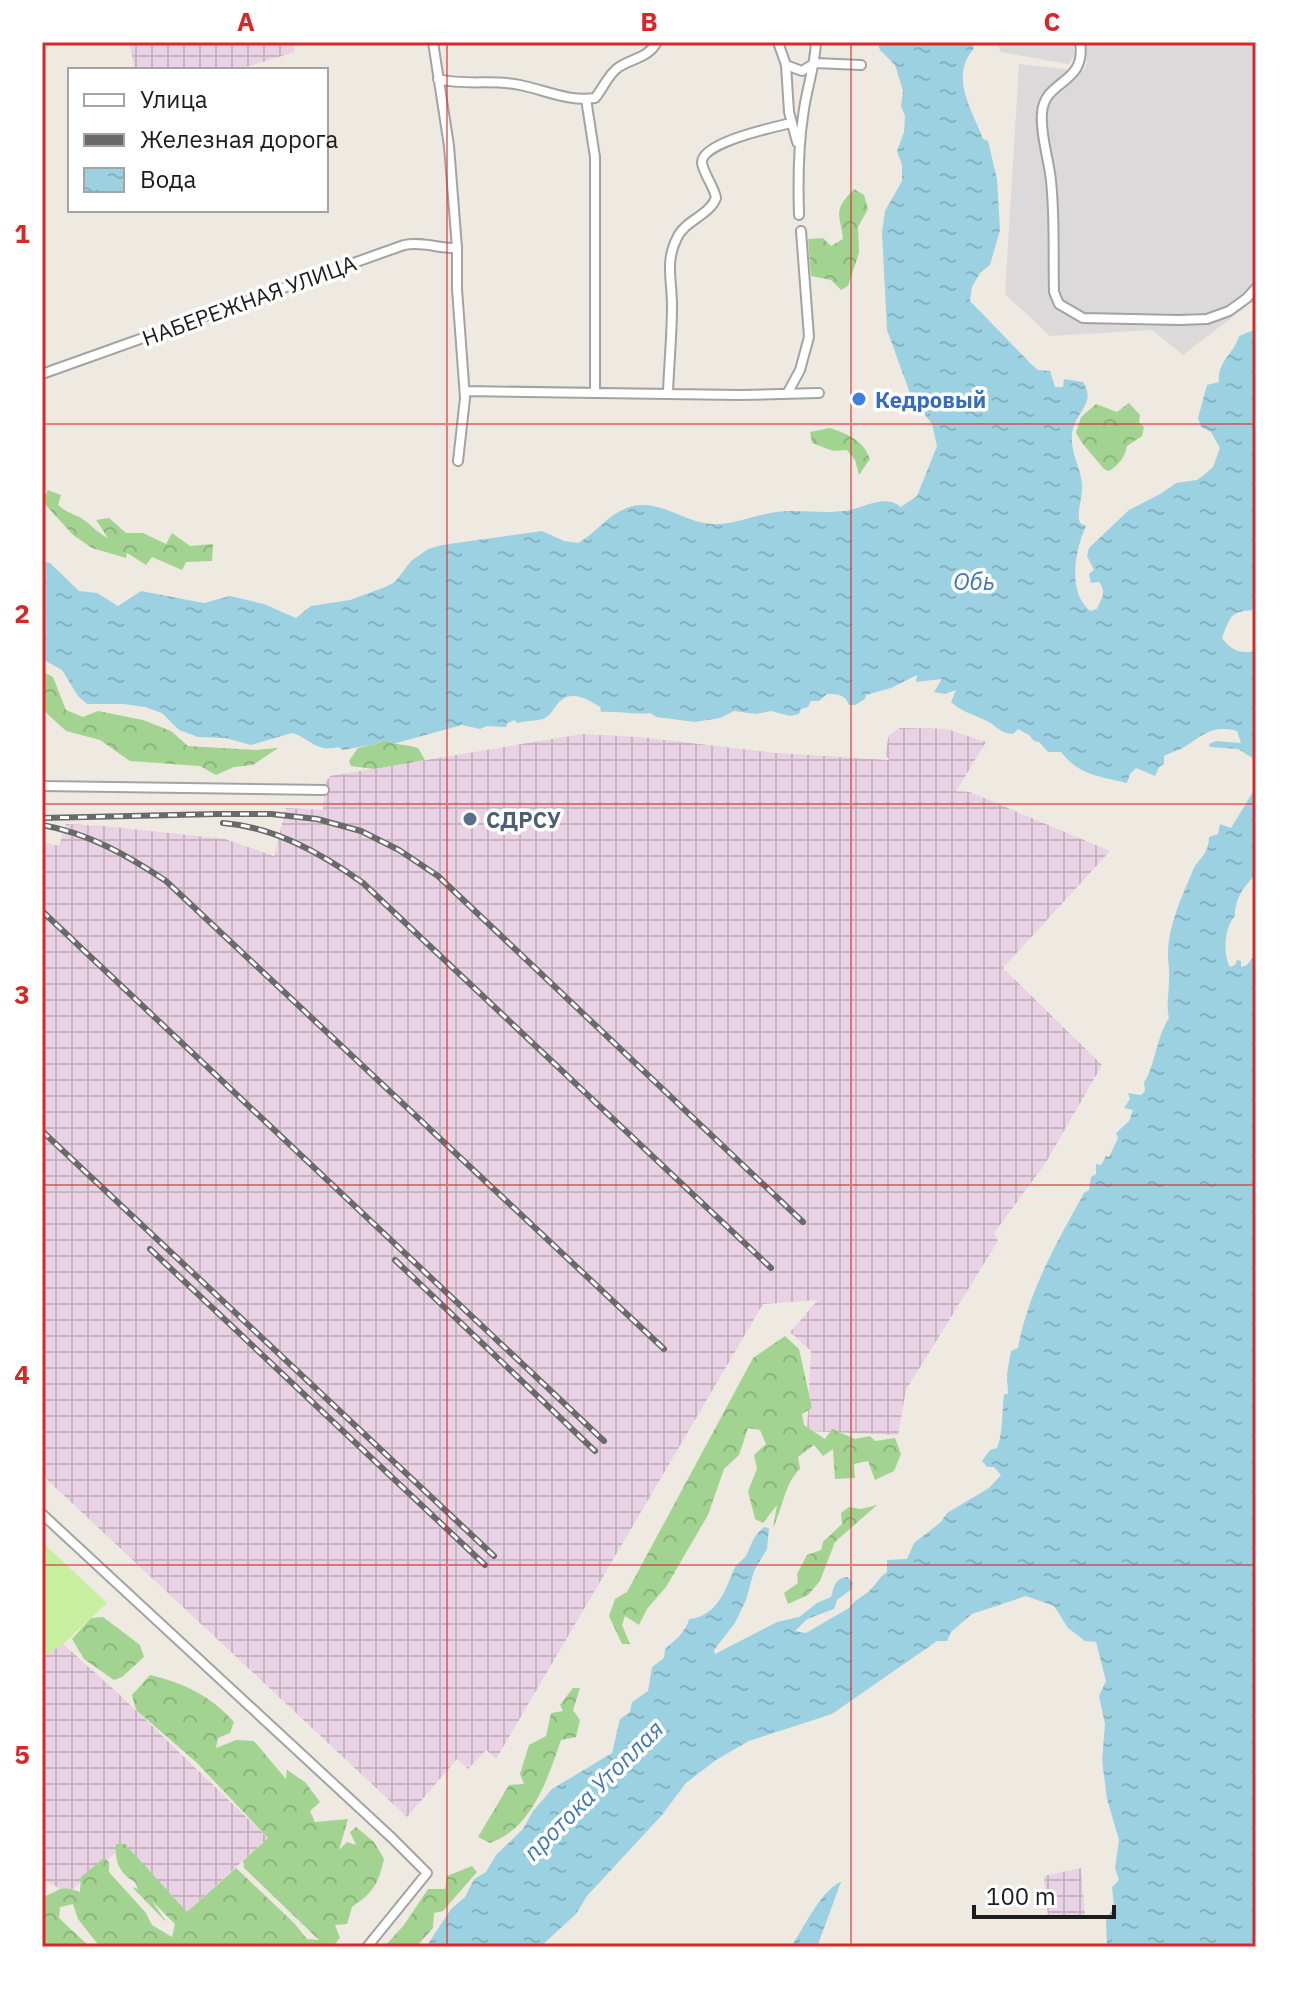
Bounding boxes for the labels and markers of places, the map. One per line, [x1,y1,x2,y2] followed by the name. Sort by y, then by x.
[875,385,986,414] place label: Кедровый
[850,390,868,408] marker: Кедровый
[486,805,561,834] place label: СДРСУ
[461,810,479,828] marker: СДРСУ

